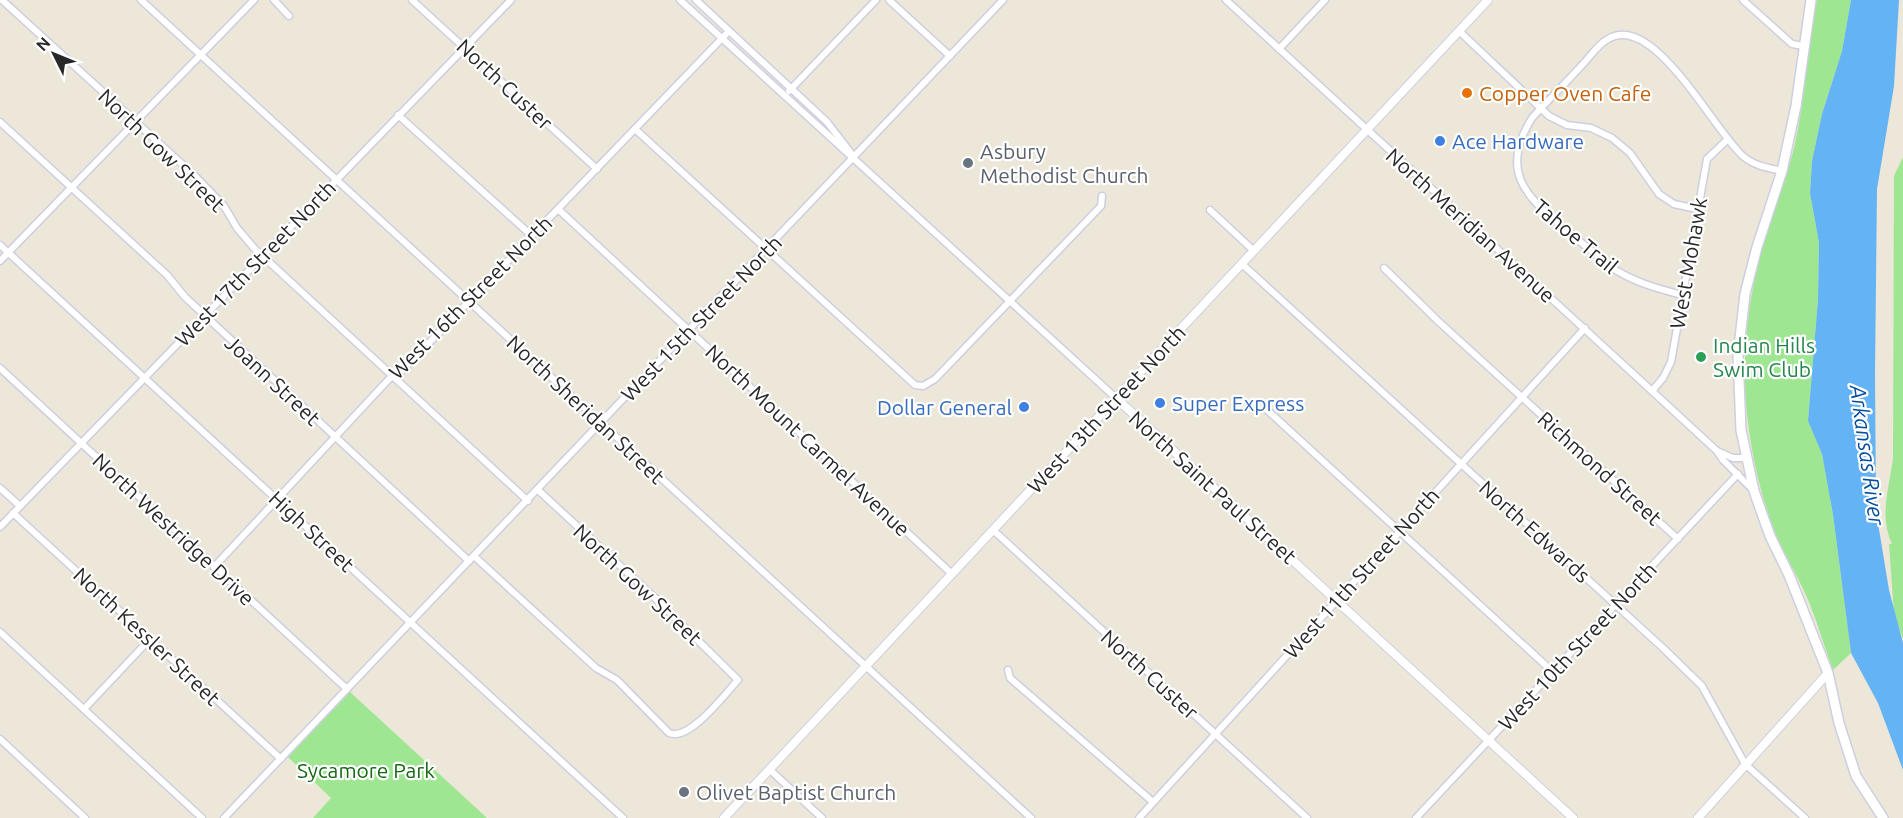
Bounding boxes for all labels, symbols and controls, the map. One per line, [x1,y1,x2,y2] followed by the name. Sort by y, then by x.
[24,24,84,84] north arrow
[32,33,54,54] text: N
[452,34,558,134] street label: North Custer
[1479,81,1651,105] place label: Copper Oven Cafe
[94,84,230,216] street label: North Gow Street
[1460,86,1474,100] marker: Copper Oven Cafe
[1452,129,1584,153] place label: Ace Hardware
[1433,134,1447,148] marker: Ace Hardware
[980,139,1148,187] place label: Asbury Methodist Church
[1382,143,1560,307] street label: North Meridian Avenue
[961,156,975,170] marker: Asbury Methodist Church
[170,175,340,351] street label: West 17th Street North
[1529,194,1623,278] street label: Tahoe Trail
[1665,195,1711,331] street label: West Mohawk
[384,211,556,383] street label: West 16th Street North
[616,230,786,406] street label: West 15th Street North
[1022,320,1190,498] street label: West 13th Street North
[221,330,325,430] street label: Joann Street
[502,330,670,488] street label: North Sheridan Street
[1713,333,1815,381] place label: Indian Hills Swim Club
[701,339,915,541] street label: North Mount Carmel Avenue
[1694,350,1708,364] marker: Indian Hills Swim Club
[1846,382,1890,528] water label: Arkansas River
[1172,391,1304,415] place label: Super Express
[877,395,1012,419] place label: Dollar General
[1153,396,1167,410] marker: Super Express
[1017,400,1031,414] marker: Dollar General
[1125,406,1301,568] street label: North Saint Paul Street
[1533,406,1667,530] street label: Richmond Street
[88,448,260,610] street label: North Westridge Drive
[1475,475,1595,587] street label: North Edwards
[1278,483,1444,663] street label: West 11th Street North
[265,486,359,576] street label: High Street
[569,519,707,649] street label: North Gow Street
[1493,557,1661,735] street label: West 10th Street North
[69,562,225,710] street label: North Kessler Street
[1097,624,1203,724] street label: North Custer
[297,758,435,782] park label: Sycamore Park
[696,780,896,804] place label: Olivet Baptist Church
[677,785,691,799] marker: Olivet Baptist Church

